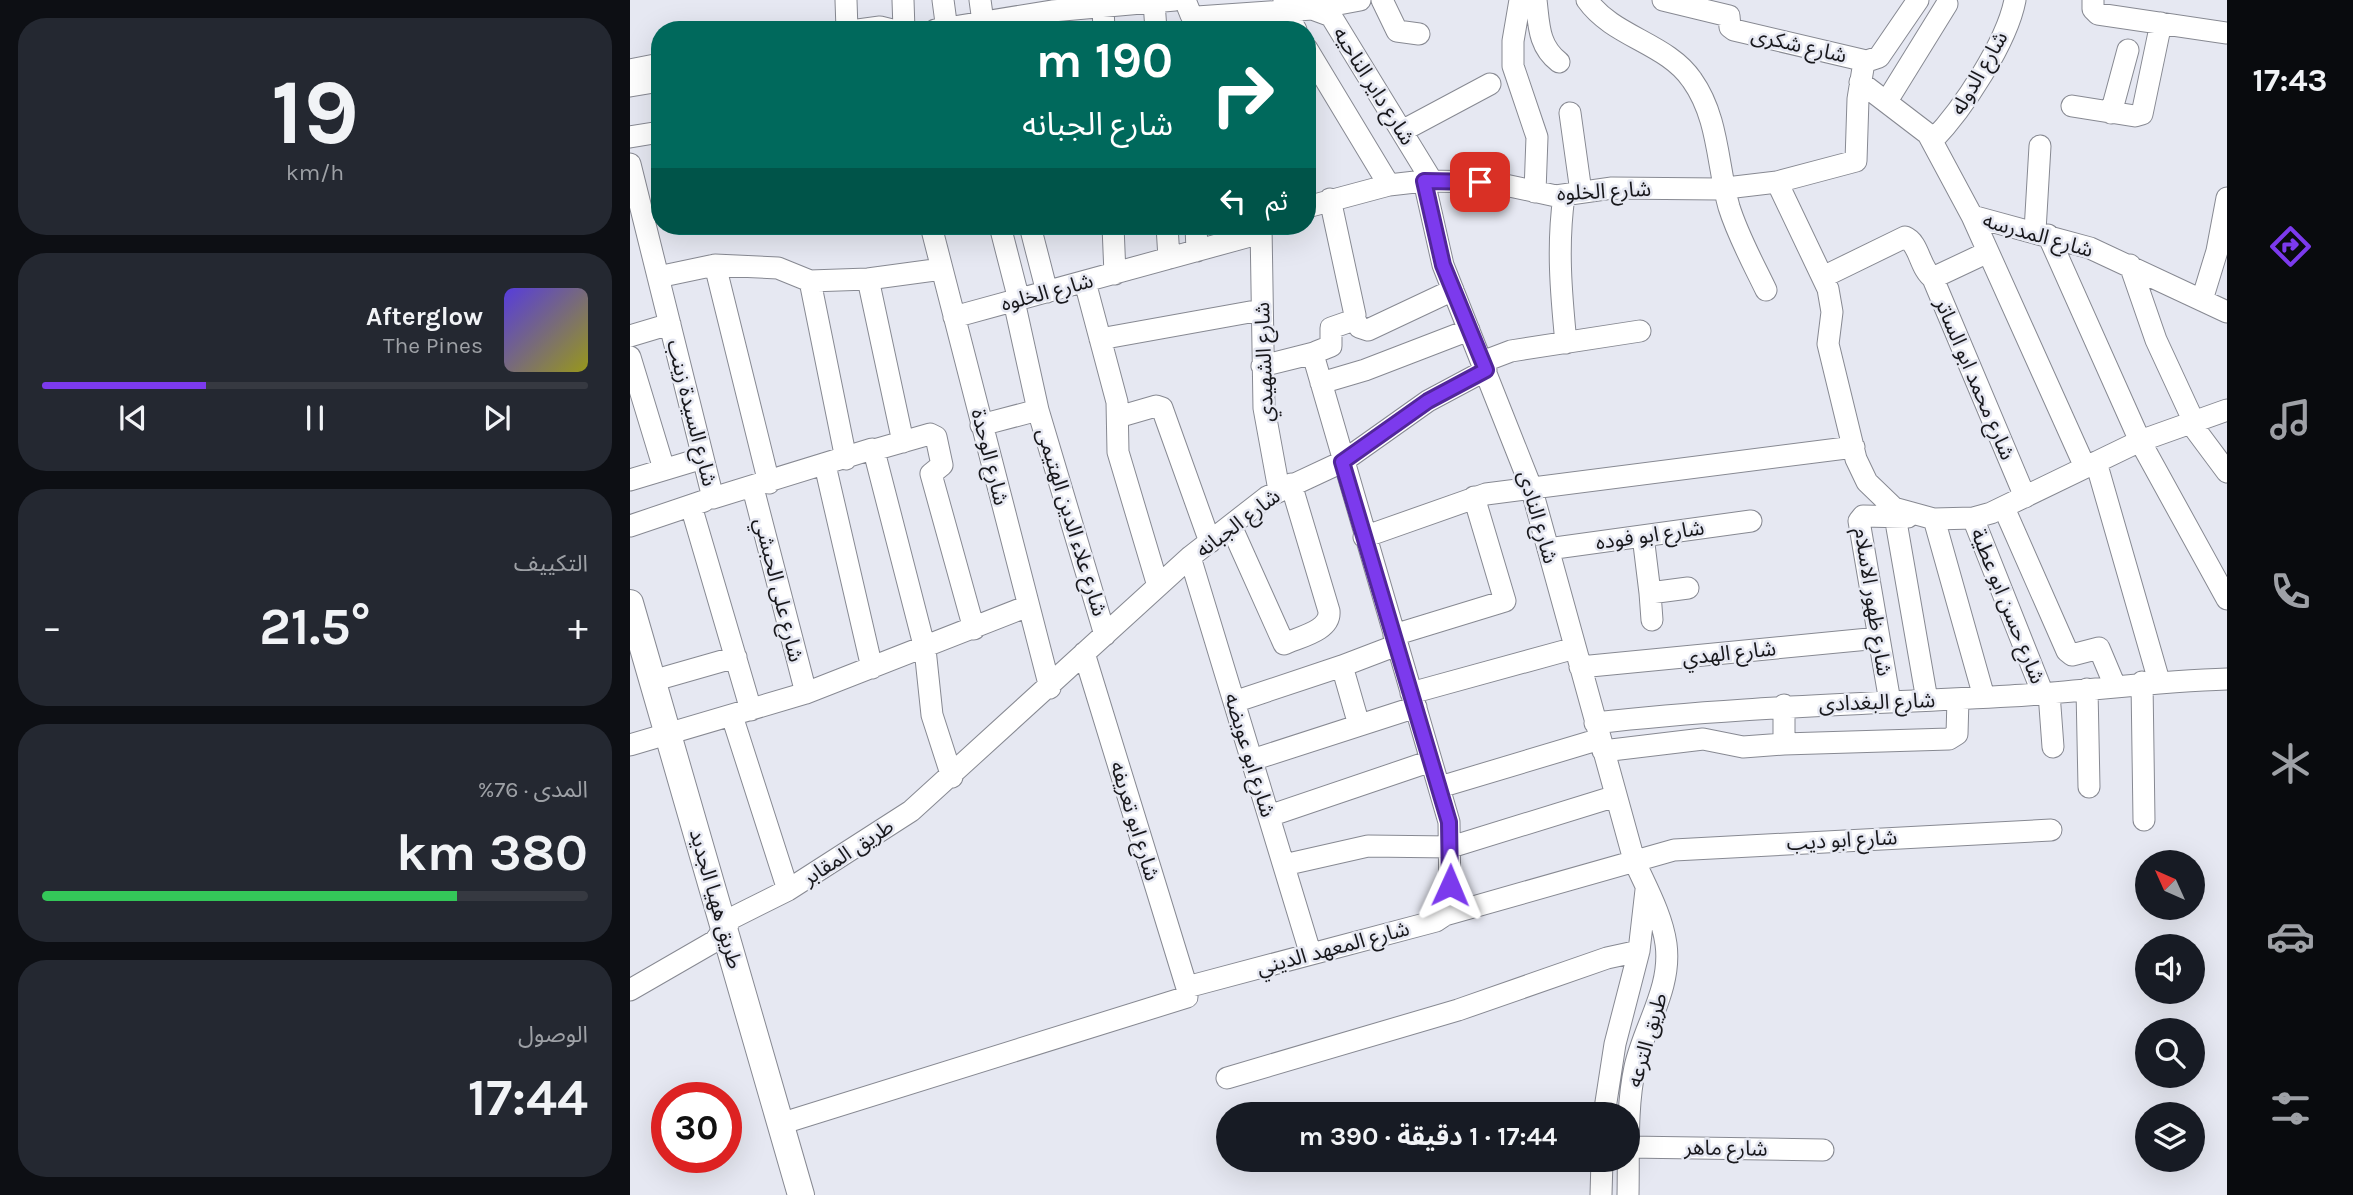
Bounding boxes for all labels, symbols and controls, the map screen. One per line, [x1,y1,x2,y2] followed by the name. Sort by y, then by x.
[1748,22,1849,71] street label: شارع شكرى
[1326,23,1420,151] street label: شارع داير الناحيه
[1945,27,2015,121] street label: شارع الدوله
[1036,32,1173,89] text: 190 m
[1197,49,1288,140] icon: right
[271,60,359,166] text: 19
[2253,62,2327,99] text: 17:43
[1022,106,1173,143] text: شارع الجبانه
[1450,152,1510,212] pin
[286,159,344,186] text: km/h
[1461,163,1499,201] icon: arrive
[1556,177,1652,208] street label: شارع الخلوه
[1214,182,1252,220] icon: left
[1266,186,1288,217] text: ثم
[1979,208,2096,265] street label: شارع المدرسه
[2266,222,2315,271] icon: directions
[998,268,1097,319] street label: شارع الخلوه
[1927,294,2020,465] street label: شارع محمد ابو الساتر
[366,301,483,332] text: Afterglow
[1250,302,1282,422] street label: شارع الشهيدي
[383,332,483,359] text: The Pines
[659,337,722,490] street label: شارع السيدة زينب
[2266,395,2315,444] icon: music
[114,399,152,437] icon: previous
[296,399,334,437] icon: pause
[478,399,516,437] icon: next
[964,406,1014,508] street label: شارع الوحدة
[1029,425,1112,620] street label: شارع علاء الدين الهتيمى
[1510,468,1563,567] street label: شارع النادى
[1191,484,1287,565] street label: شارع الجبانه
[746,515,808,665] street label: شارع على الحبشي
[1594,516,1706,557] street label: شارع ابو فوده
[1963,525,2050,688] street label: شارع حسن ابو عطية
[1845,526,1897,678] street label: شارع ظهور الاسلام
[514,550,588,577] text: التكييف
[2266,567,2315,616] icon: phone
[259,596,371,657] text: 21.5°
[42,605,62,650] text: −
[568,605,588,650] text: +
[1681,636,1777,674] street label: شارع الهدي
[1818,688,1936,719] street label: شارع البغدادى
[1217,690,1280,821] street label: شارع ابو عويضه
[2266,739,2315,788] icon: climate
[1103,759,1164,884] street label: شارع ابو تعريفه
[478,776,588,803] text: المدى · 76%
[797,814,898,892] street label: طريق المقابر
[396,822,588,883] text: 380 km
[1786,825,1898,858] street label: شارع ابو ديب
[684,826,747,972] street label: طريق ههيا الجديد
[1413,848,1487,922] position arrow
[2135,850,2205,920] north arrow
[2135,850,2205,1172] map controls
[2266,912,2315,961] icon: car
[1254,916,1413,984] street label: شارع المعهد الديني
[2135,934,2205,1004] button: sound
[1622,990,1673,1090] street label: طريق الترعه
[2135,1018,2205,1088] button: search
[518,1021,588,1048] text: الوصول
[468,1067,588,1128] text: 17:44
[651,1082,742,1173] speed limit sign: 30
[2266,1084,2315,1133] icon: filters
[2135,1102,2205,1172] button: layers
[1299,1121,1557,1152] text: 17:44 · 1 دقيقة · 390 m
[1683,1135,1768,1164] street label: شارع ماهر

